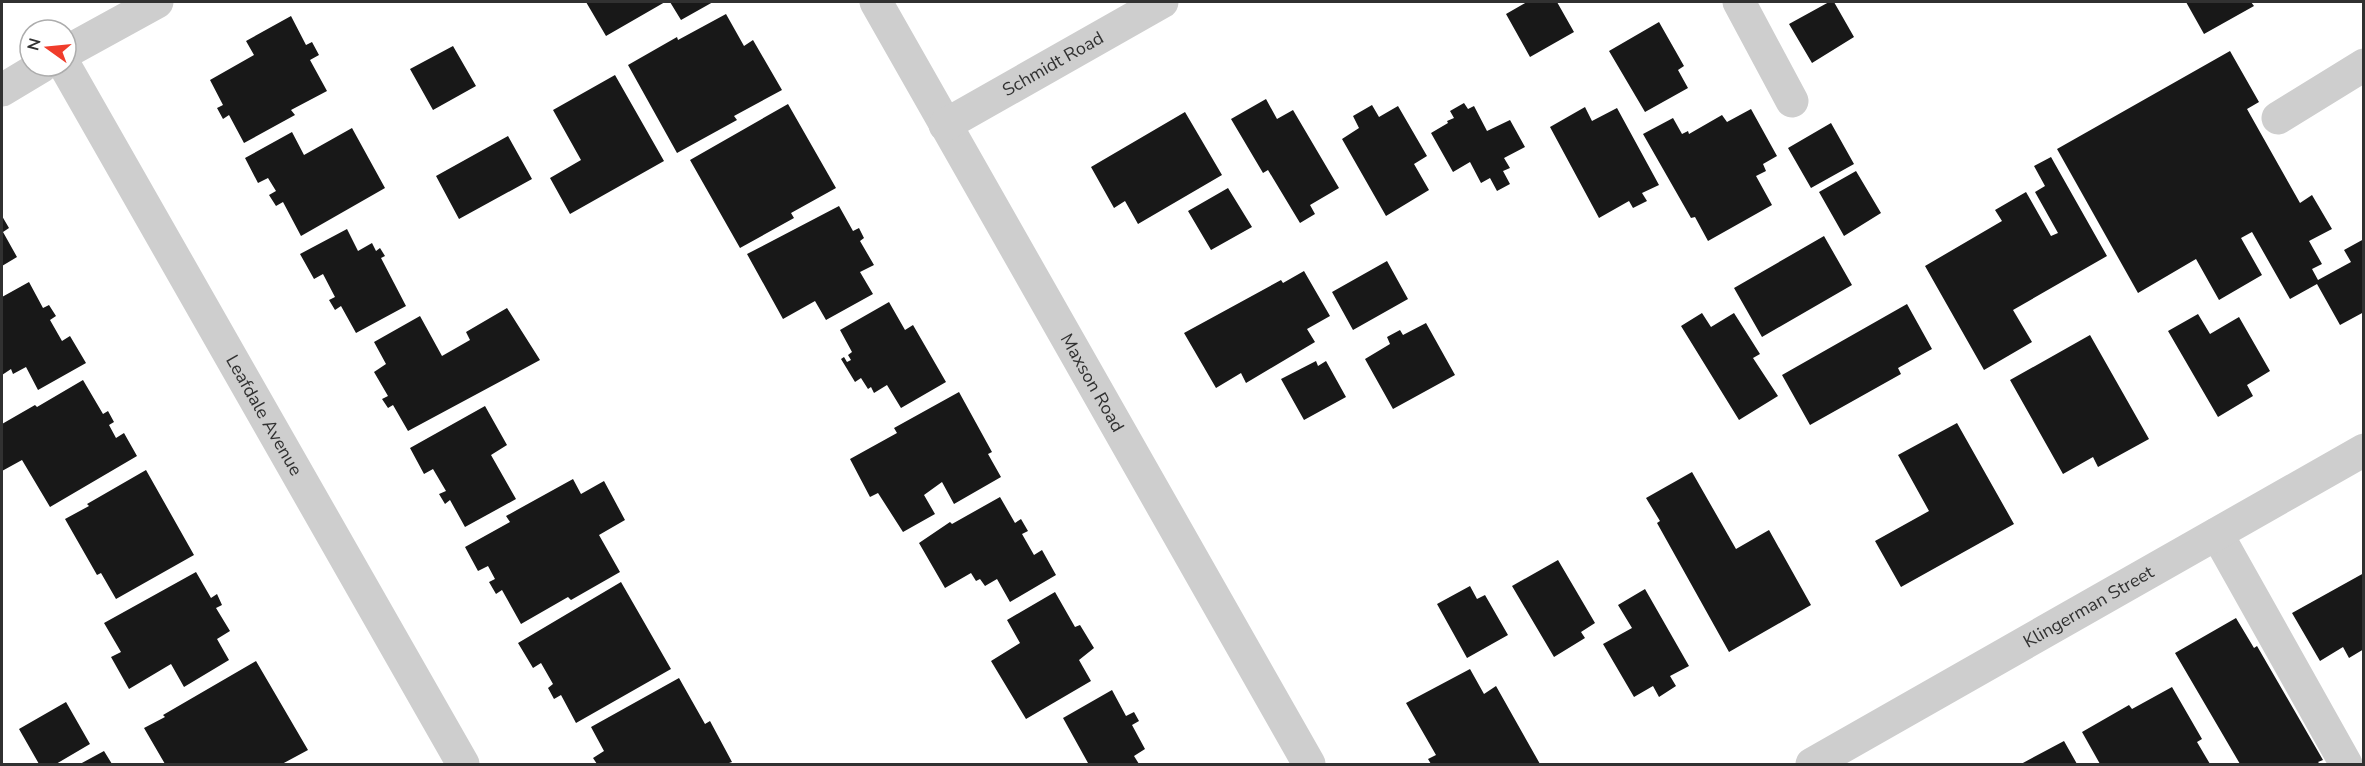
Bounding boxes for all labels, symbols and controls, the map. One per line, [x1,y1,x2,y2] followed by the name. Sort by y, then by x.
[18,18,78,78] north arrow
[998,26,1108,102] street label: Schmidt Road
[22,36,47,53] text: N
[1055,329,1130,436] street label: Maxson Road
[220,350,308,480] street label: Leafdale Avenue
[2019,560,2159,653] street label: Klingerman Street

